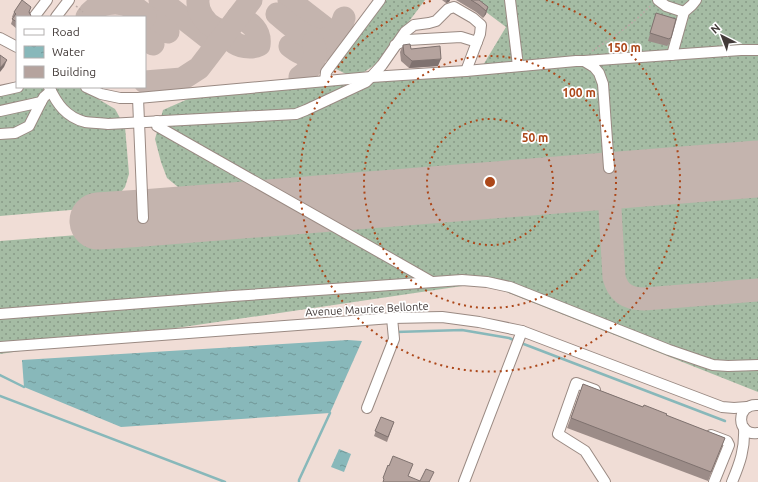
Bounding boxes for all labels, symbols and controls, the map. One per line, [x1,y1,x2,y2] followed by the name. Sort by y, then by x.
[16,16,146,88] legend
[702,16,742,56] north arrow
[708,21,722,36] text: N
[52,25,80,38] text: Road
[607,41,641,54] text: 150 m
[52,45,85,58] text: Water
[52,65,96,78] text: Building
[562,86,596,99] text: 100 m
[522,131,548,144] text: 50 m
[483,175,497,189] centre of rings
[305,300,429,318] street label: Avenue Maurice Bellonte

